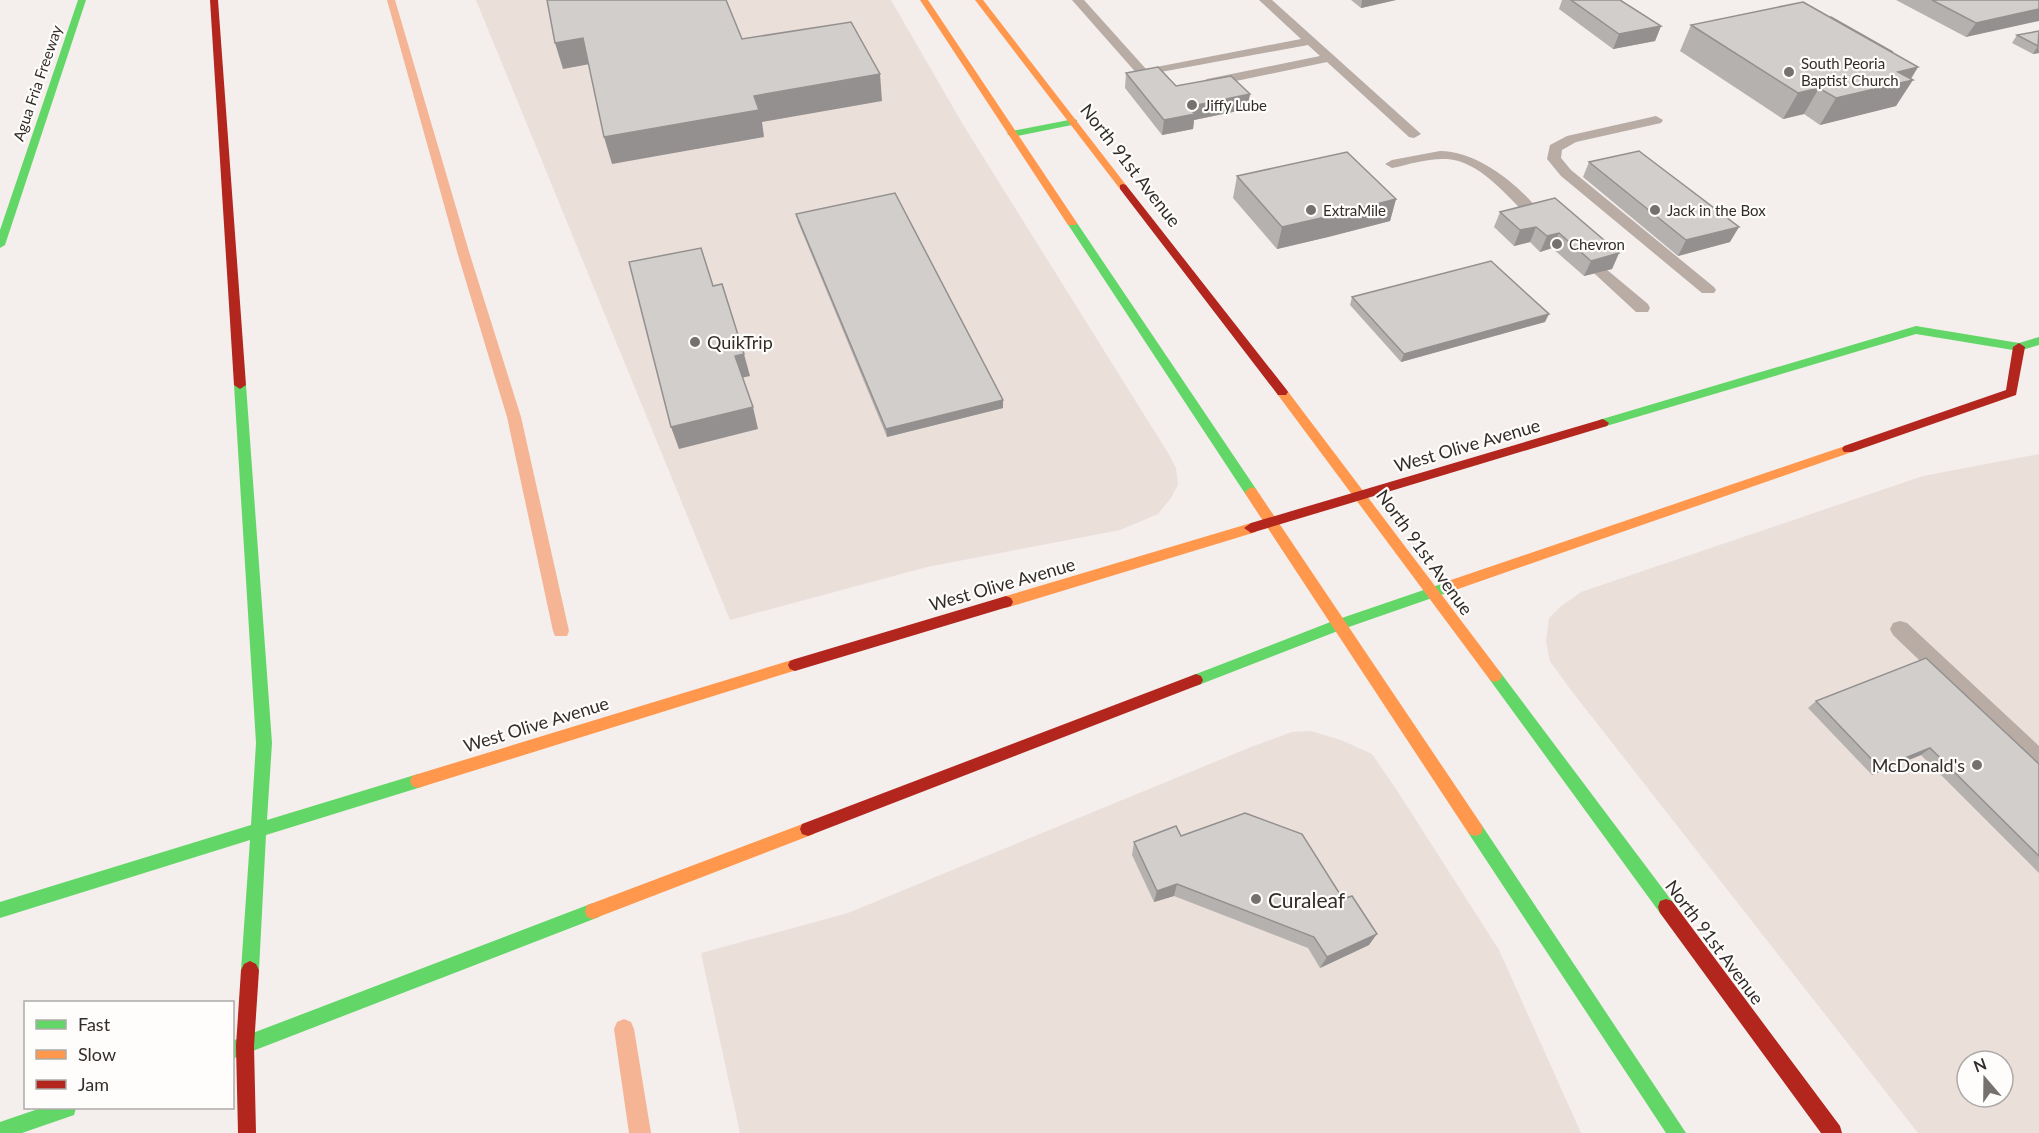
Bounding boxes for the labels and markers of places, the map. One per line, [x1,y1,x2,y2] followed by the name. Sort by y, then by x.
[1801,54,1899,89] place label: South Peoria Baptist Church
[1782,65,1796,79] marker: South Peoria Baptist Church
[1204,96,1267,114] place label: Jiffy Lube
[1185,98,1199,112] marker: Jiffy Lube
[1323,201,1386,219] place label: ExtraMile
[1667,201,1766,219] place label: Jack in the Box
[1304,203,1318,217] marker: ExtraMile
[1648,203,1662,217] marker: Jack in the Box
[1569,235,1625,253] place label: Chevron
[1550,237,1564,251] marker: Chevron
[707,331,773,353] place label: QuikTrip
[688,335,702,349] marker: QuikTrip
[1872,754,1965,776] place label: McDonald's
[1970,758,1984,772] marker: McDonald's
[1268,887,1346,912] place label: Curaleaf
[1249,892,1263,906] marker: Curaleaf

